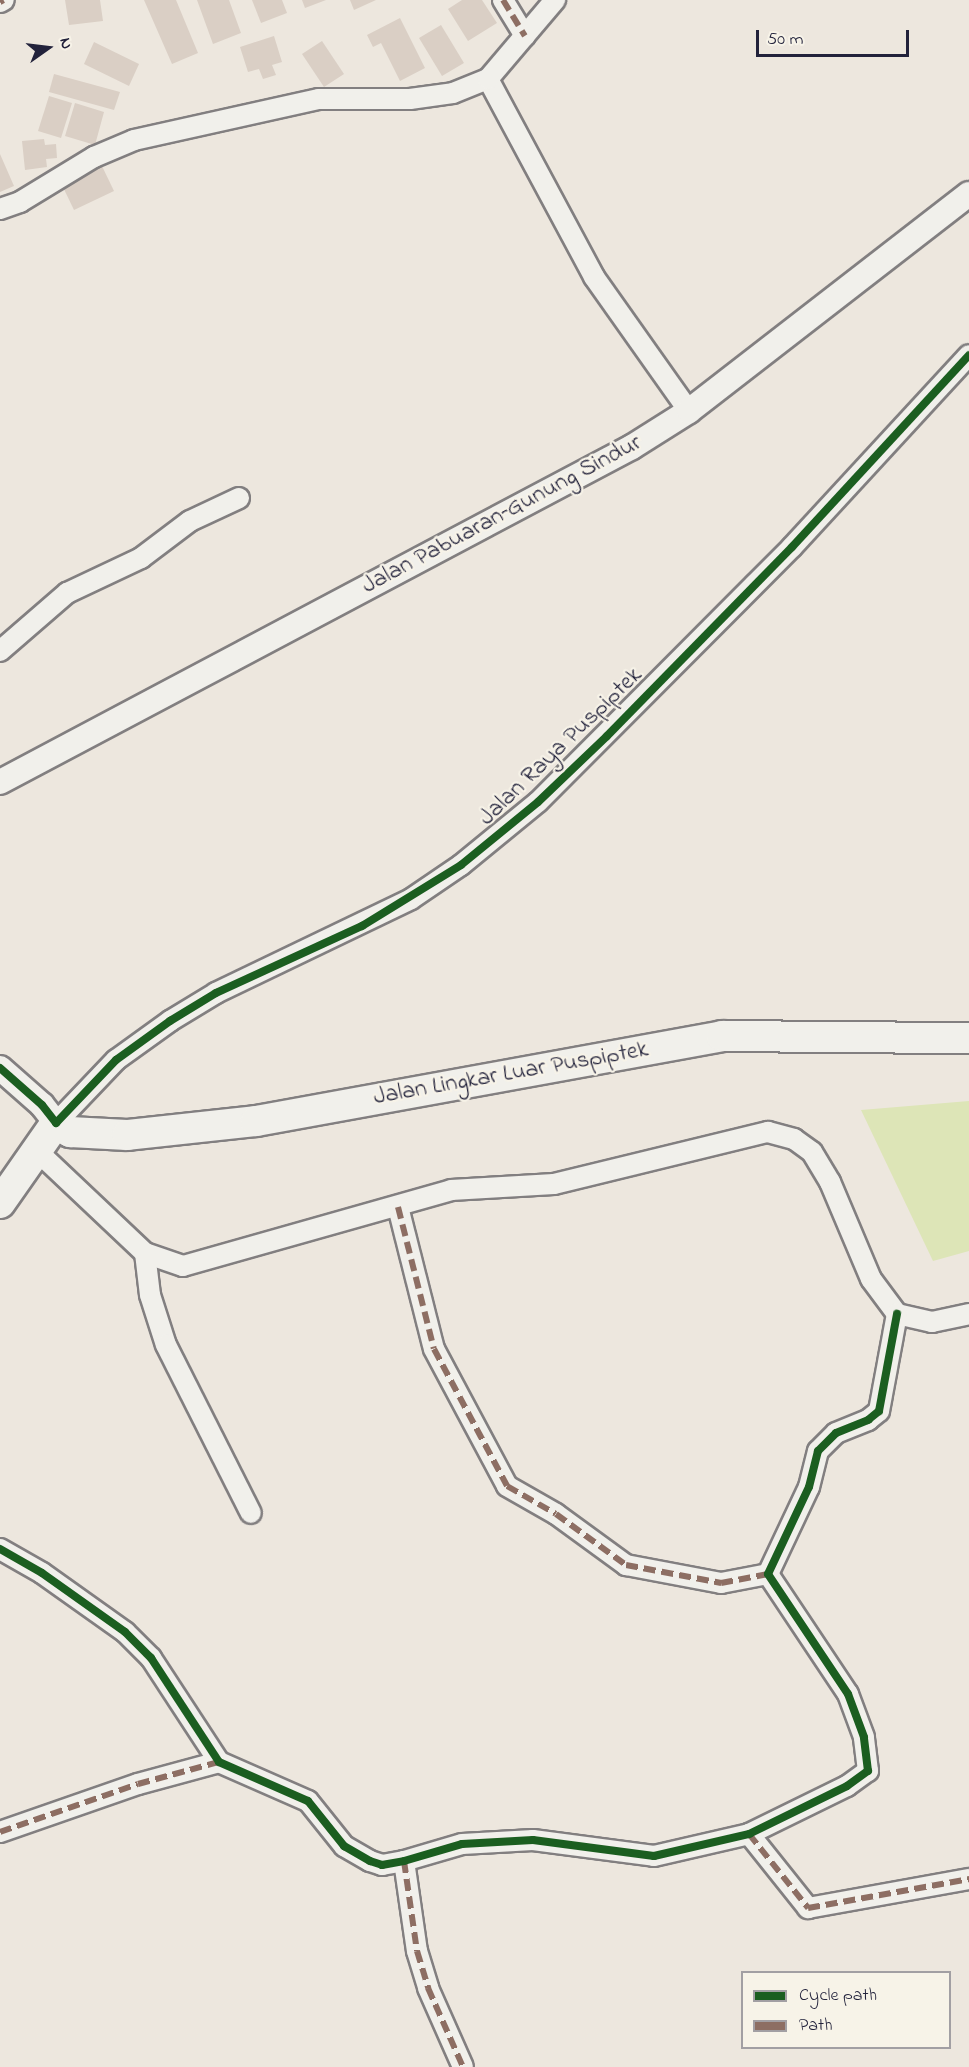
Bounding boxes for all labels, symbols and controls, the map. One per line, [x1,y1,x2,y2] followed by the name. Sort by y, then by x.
[18,18,78,78] north arrow
[759,18,912,56] scale bar
[767,27,804,53] text: 50 m
[53,35,78,52] text: N
[357,429,647,601] street label: Jalan Pabuaran–Gunung Sindur
[473,662,649,832] street label: Jalan Raya Puspiptek
[371,1036,651,1112] street label: Jalan Lingkar Luar Puspiptek
[741,1971,951,2049] legend
[799,1983,877,2009] text: Cycle path
[799,2013,833,2039] text: Path

